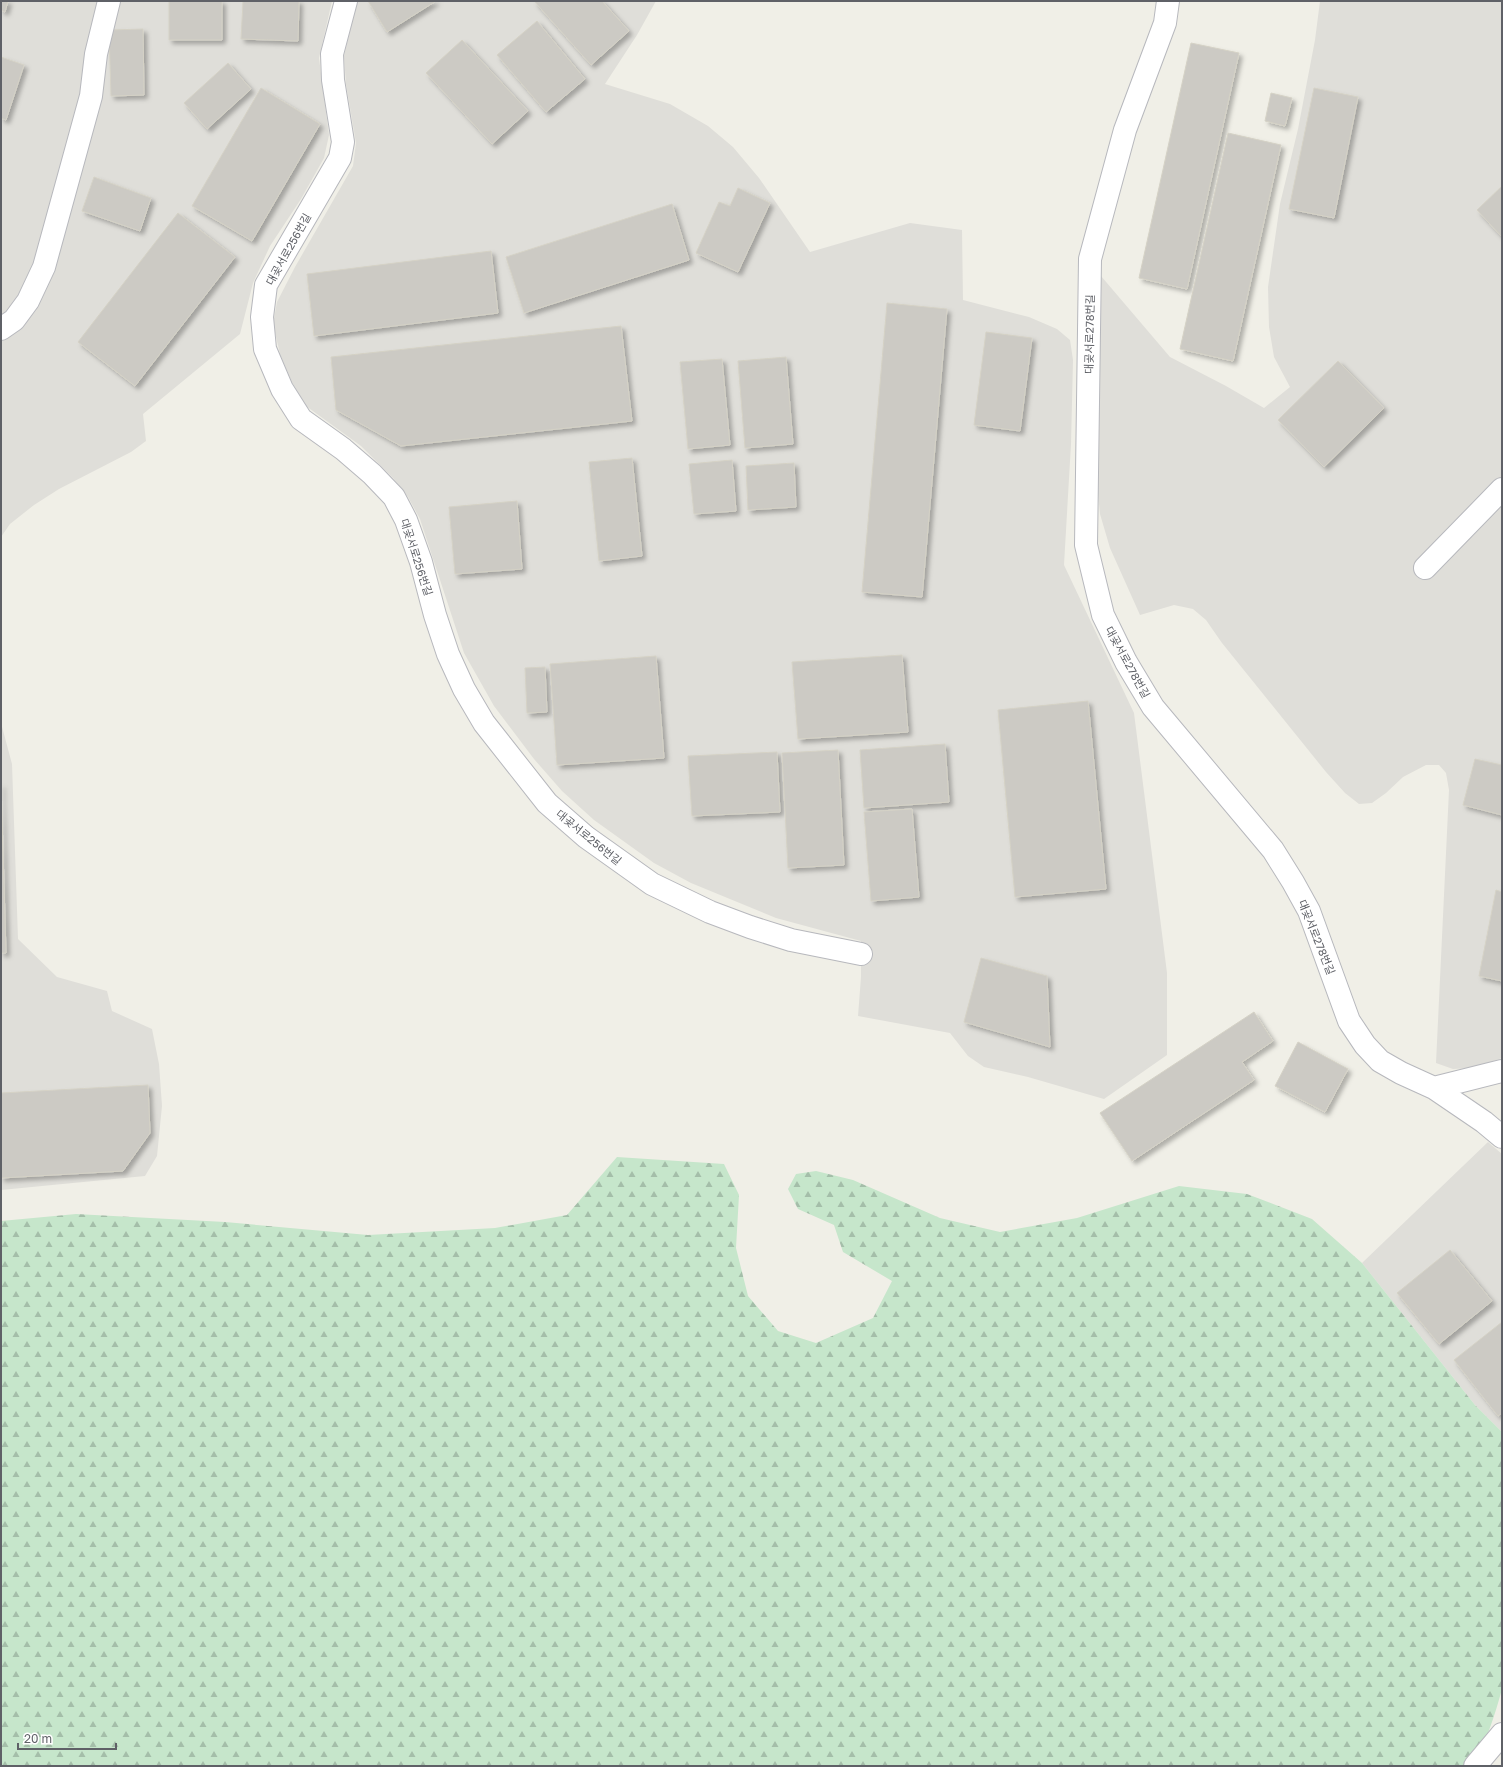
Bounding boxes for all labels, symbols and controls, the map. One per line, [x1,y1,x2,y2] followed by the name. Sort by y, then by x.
[263,211,313,287] street label: 대곶서로256번길
[1082,294,1096,374] street label: 대곶서로278번길
[398,517,436,597] street label: 대곶서로256번길
[1103,624,1153,700] street label: 대곶서로278번길
[554,807,624,867] street label: 대곶서로256번길
[1296,898,1338,976] street label: 대곶서로278번길
[18,1725,116,1751] scale bar
[24,1731,52,1746] text: 20 m

